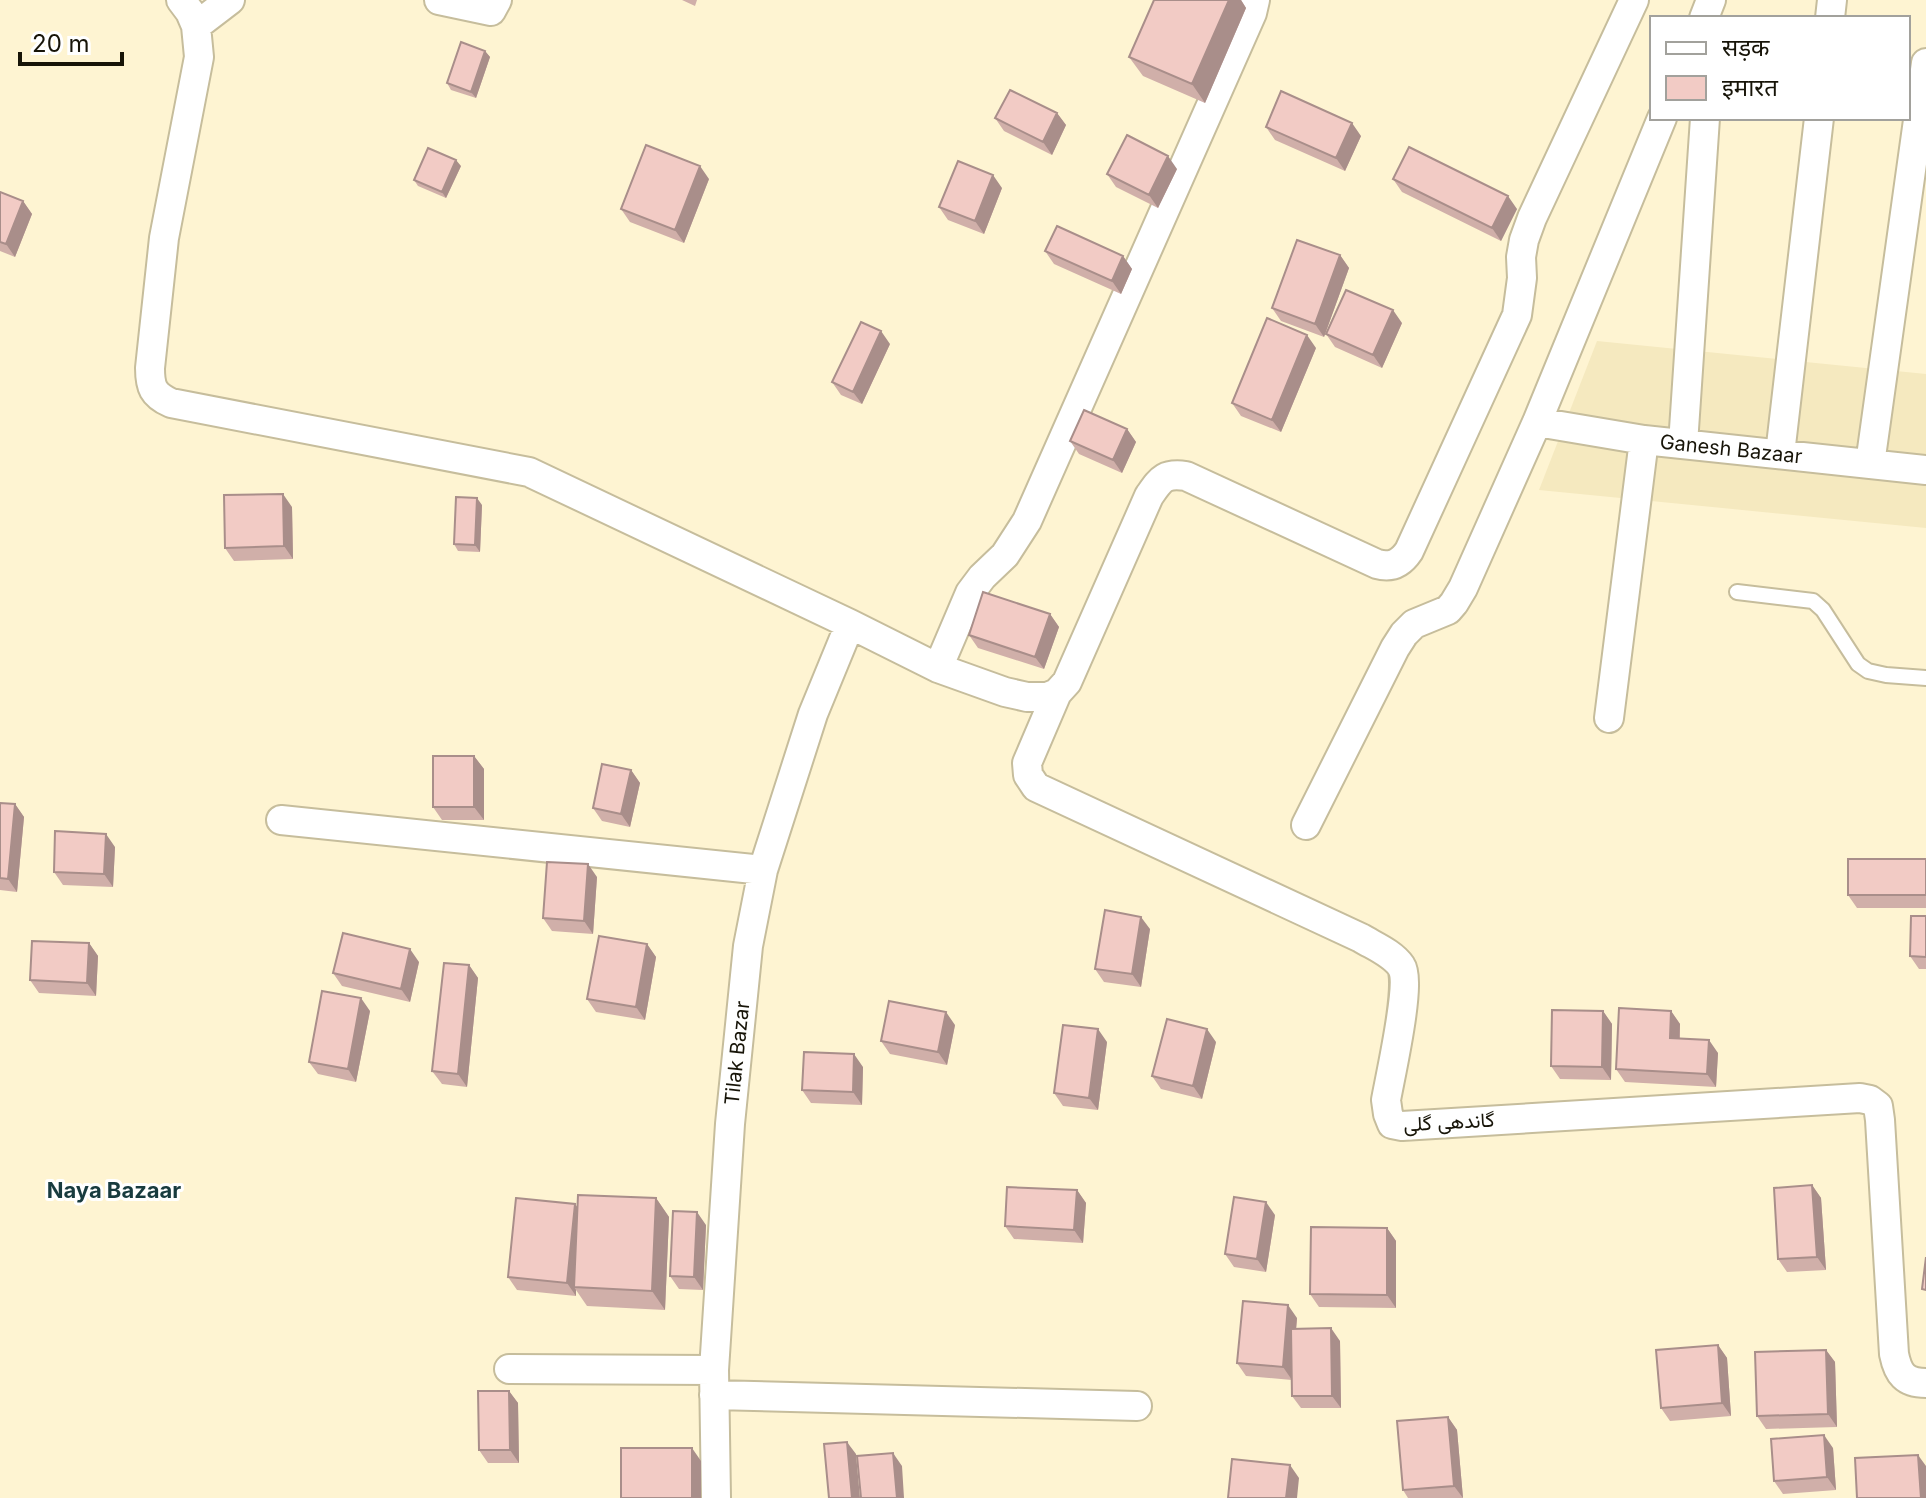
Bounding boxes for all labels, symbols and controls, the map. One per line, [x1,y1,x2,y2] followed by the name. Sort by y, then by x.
[20,16,122,66] scale bar
[1650,16,1910,120] legend
[32,29,90,58] text: 20 m
[1722,33,1770,62] text: सड़क
[1722,73,1779,102] text: इमारत
[1659,430,1804,468] street label: Ganesh Bazaar
[720,999,754,1106] street label: Tilak Bazar
[1403,1108,1495,1136] street label: گاندھی گلی
[47,1177,181,1203] district label: Naya Bazaar

